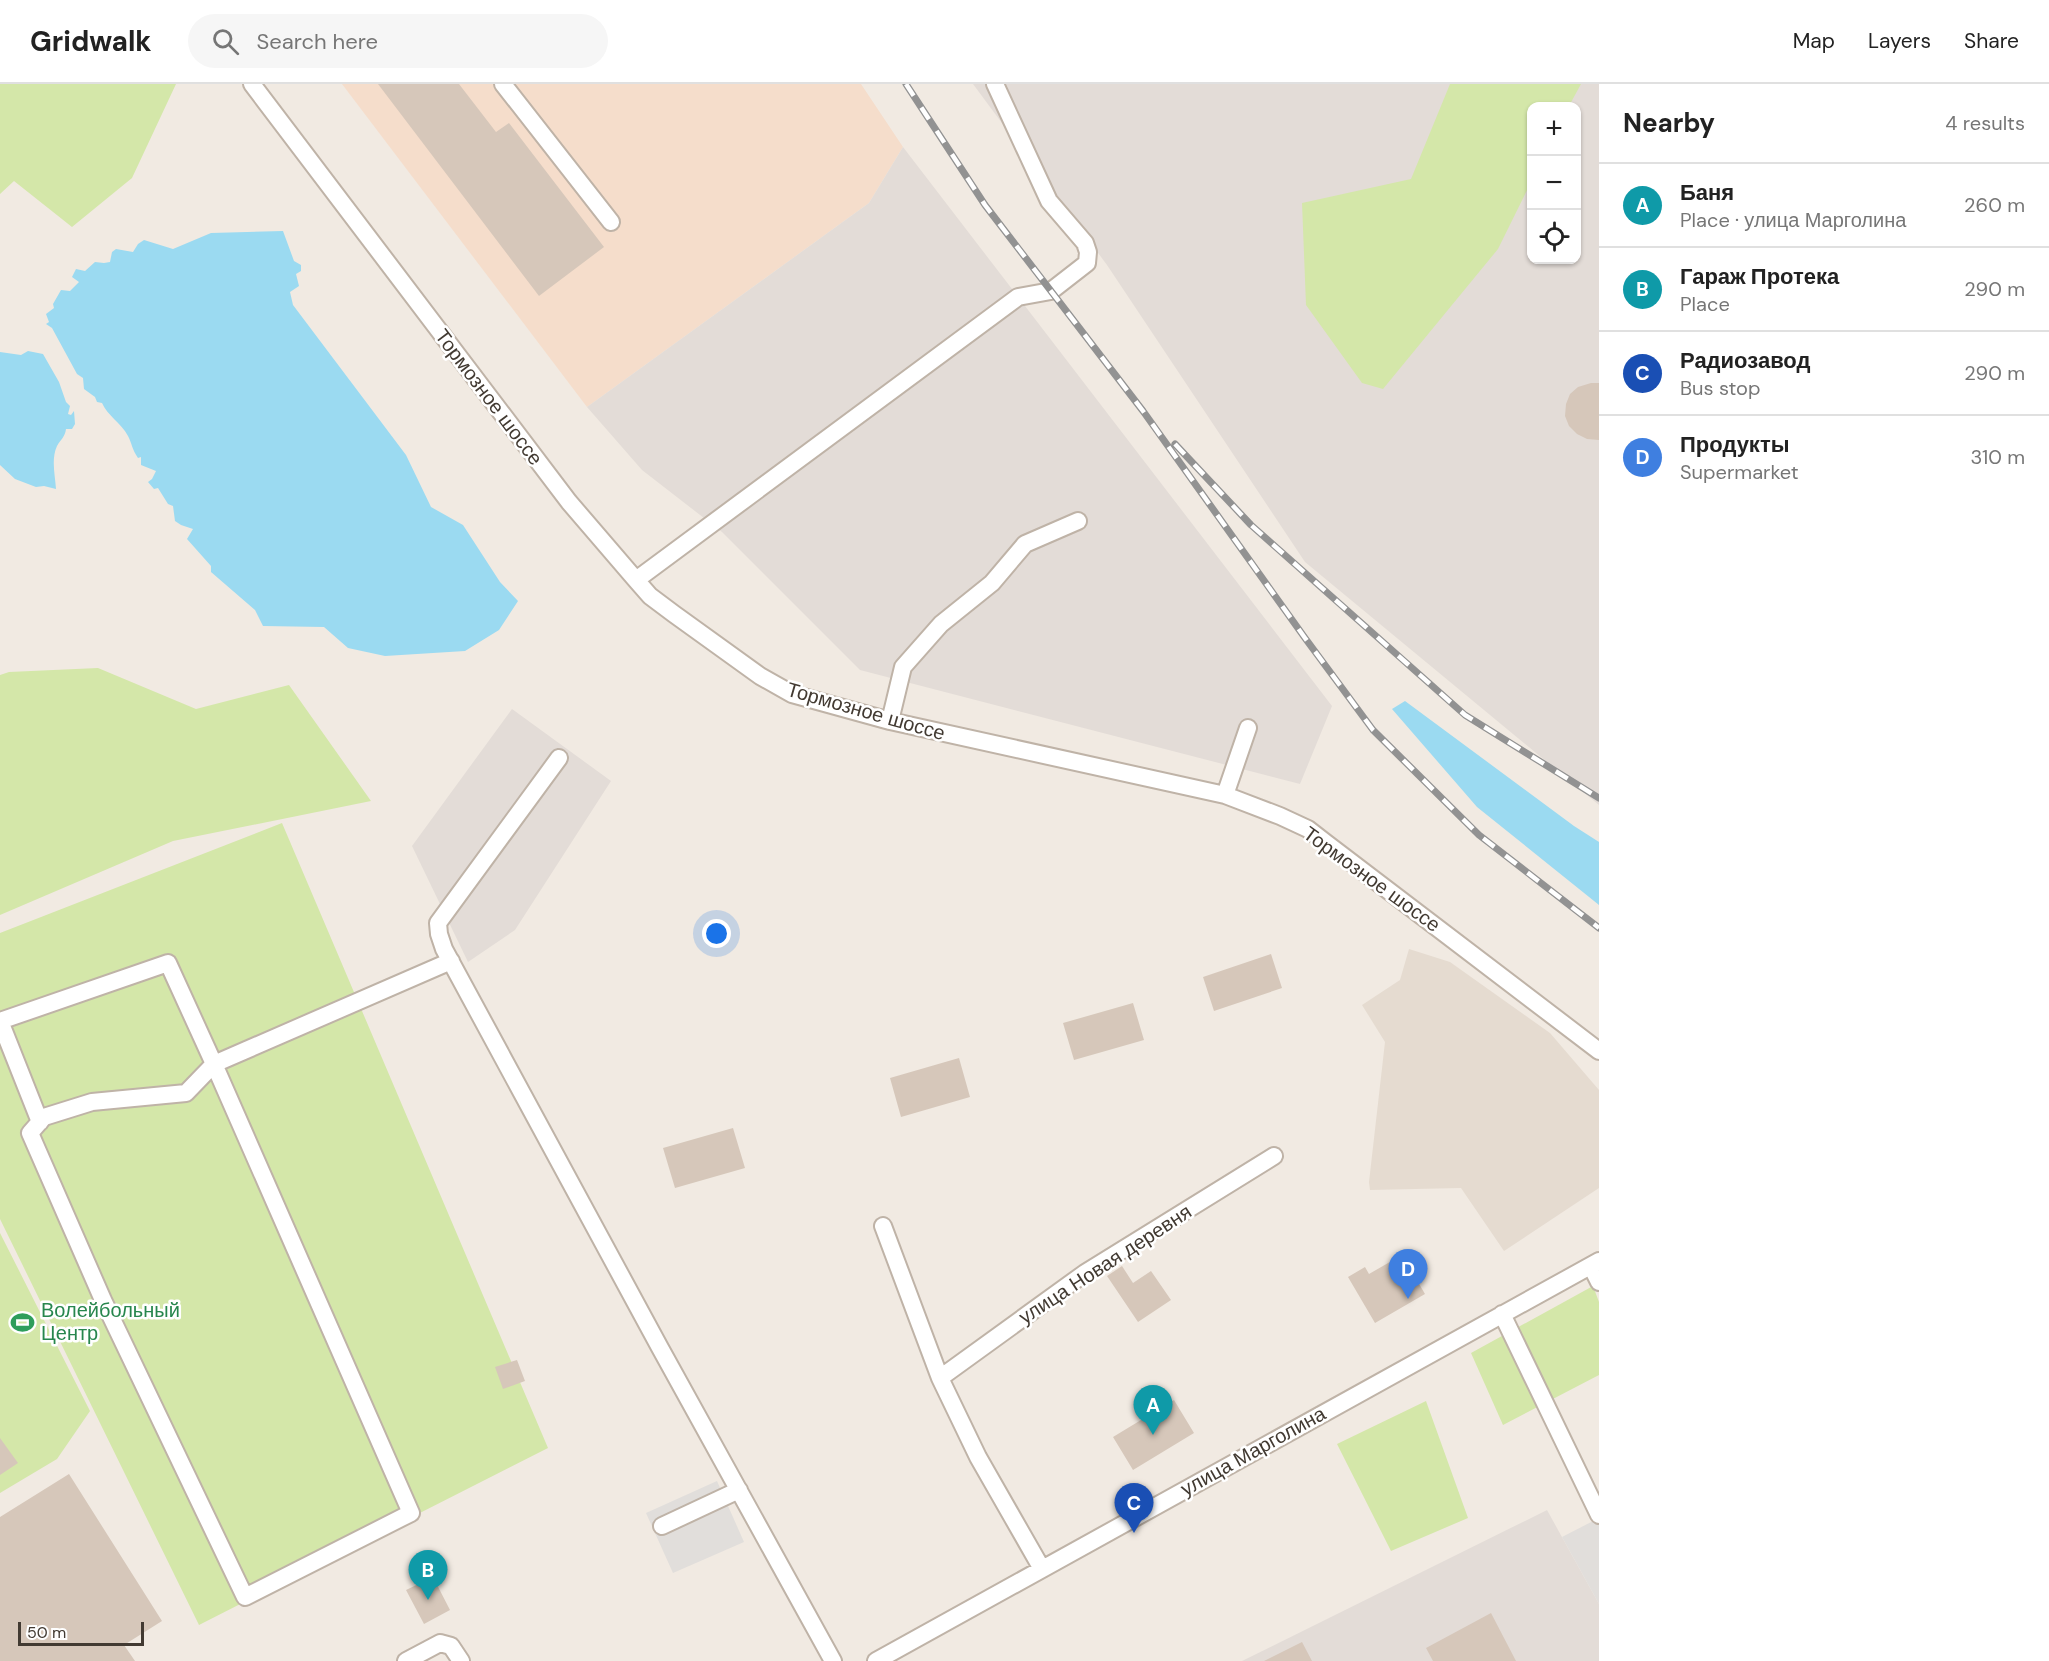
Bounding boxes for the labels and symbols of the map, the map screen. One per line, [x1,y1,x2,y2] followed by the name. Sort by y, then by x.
[429,324,549,470] street label: Тормозное шоссе
[784,676,948,746] street label: Тормозное шоссе
[1298,820,1446,938] street label: Тормозное шоссе
[702,919,731,948] your location
[1014,1198,1196,1330] street label: улица Новая деревня
[1388,1250,1428,1299] pin: D
[41,1297,180,1346] place label: Волейбольный Центр
[10,1309,36,1335] sports icon: Волейбольный Центр
[1134,1386,1172,1435] pin: A
[1176,1400,1331,1502] street label: улица Марголина
[1114,1484,1154,1533] pin: C
[408,1550,448,1600] pin: B
[18,1619,144,1646] scale bar

